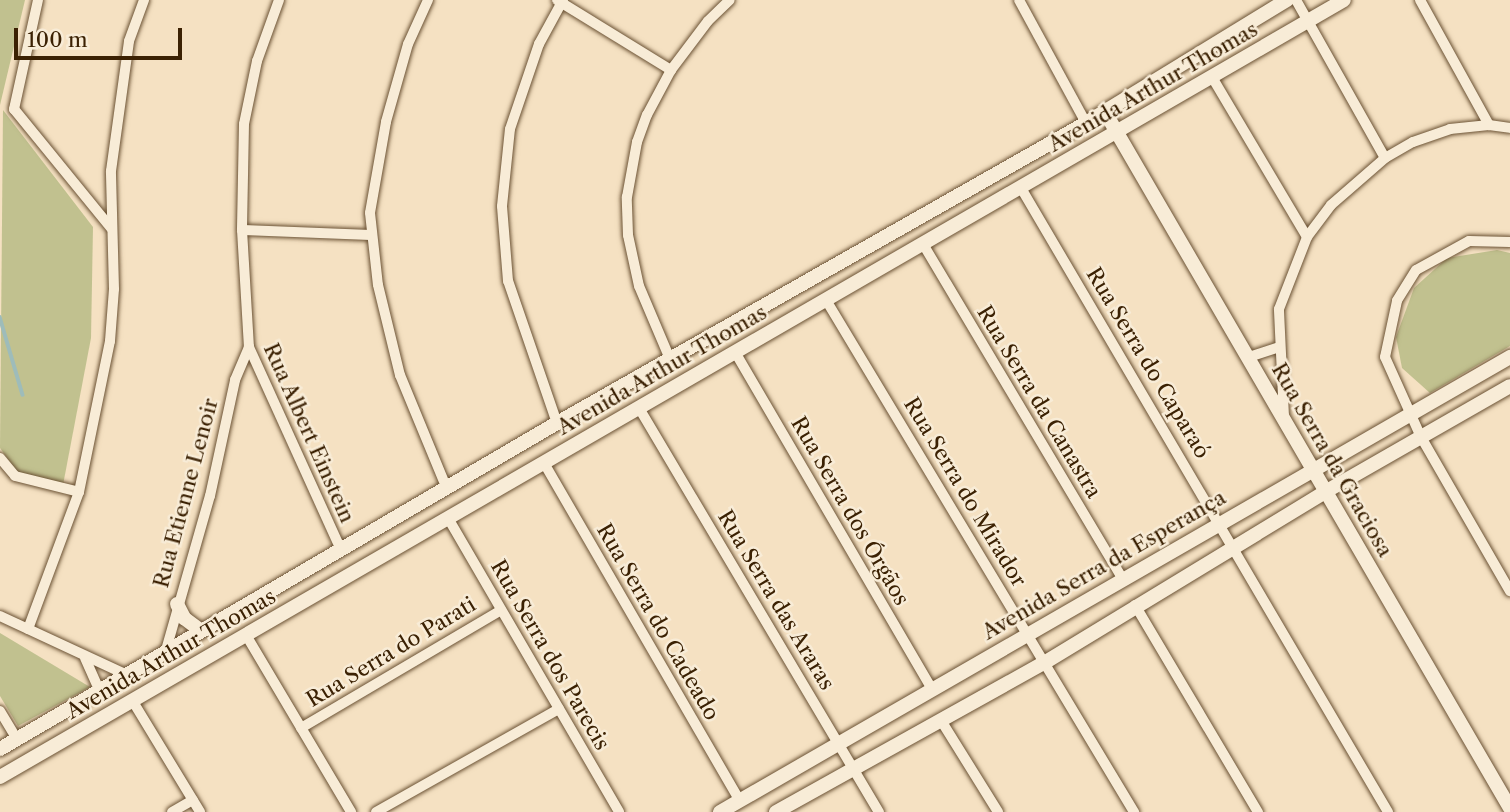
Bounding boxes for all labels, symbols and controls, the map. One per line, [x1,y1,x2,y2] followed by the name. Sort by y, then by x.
[18,14,186,58] scale bar
[1043,16,1263,158] street label: Avenida Arthur Thomas
[27,27,88,52] text: 100 m
[1081,263,1215,463] street label: Rua Serra do Caparaó
[552,299,772,441] street label: Avenida Arthur Thomas
[971,301,1107,503] street label: Rua Serra da Canastra
[258,339,360,527] street label: Rua Albert Einstein
[1266,358,1398,562] street label: Rua Serra da Graciosa
[898,393,1032,591] street label: Rua Serra do Mirador
[149,395,223,591] street label: Rua Etienne Lenoir
[786,412,914,610] street label: Rua Serra dos Órgãos
[978,485,1230,645] street label: Avenida Serra da Esperança
[712,505,840,695] street label: Rua Serra das Araras
[591,519,725,725] street label: Rua Serra do Cadeado
[485,555,615,755] street label: Rua Serra dos Parecis
[61,583,281,725] street label: Avenida Arthur Thomas
[302,591,480,713] street label: Rua Serra do Parati

